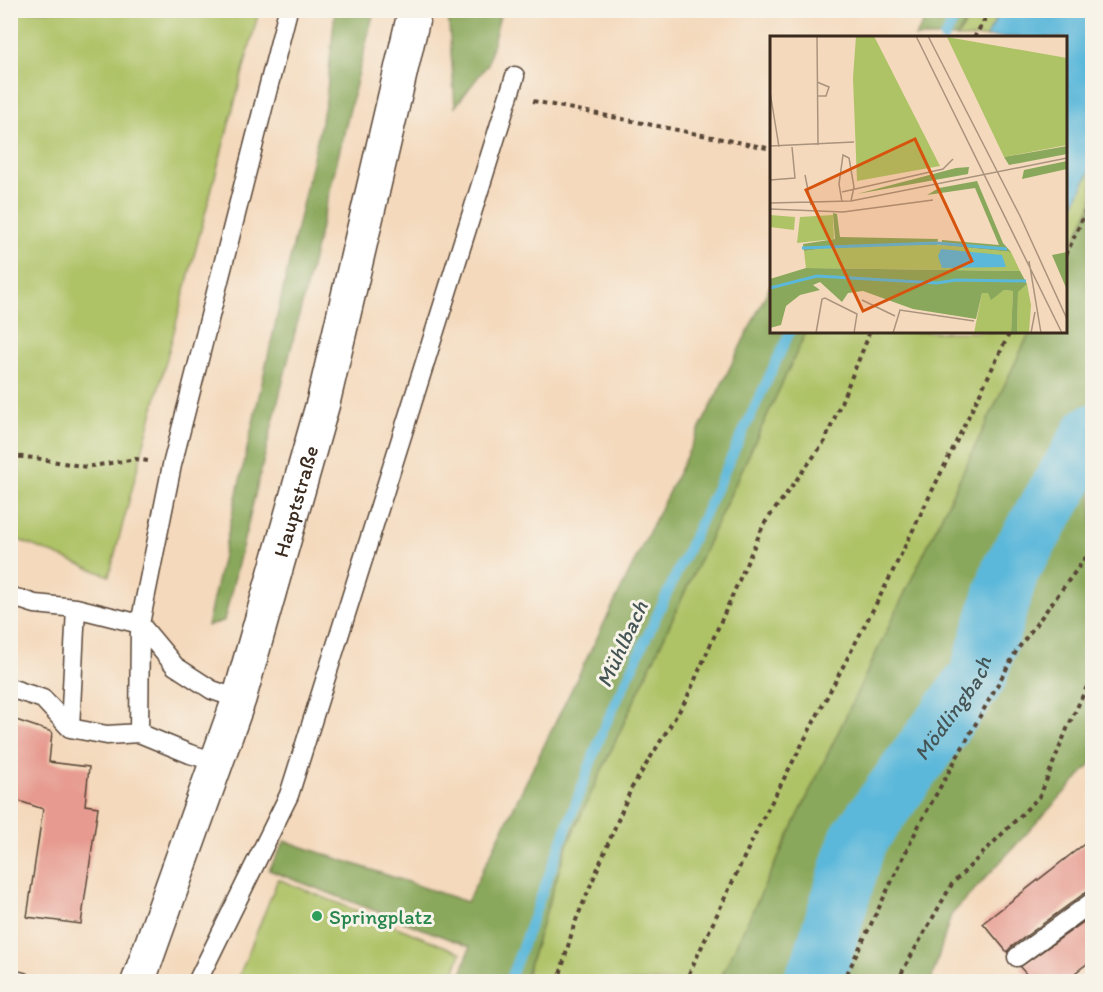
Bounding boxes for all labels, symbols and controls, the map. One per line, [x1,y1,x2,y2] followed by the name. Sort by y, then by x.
[770,36,1067,333] inset map
[267,443,323,560] street label: Hauptstraße
[590,596,654,691] water label: Mühlbach
[907,653,997,766] water label: Mödlingbach
[329,904,432,929] place label: Springplatz
[310,909,324,923] marker: Springplatz

